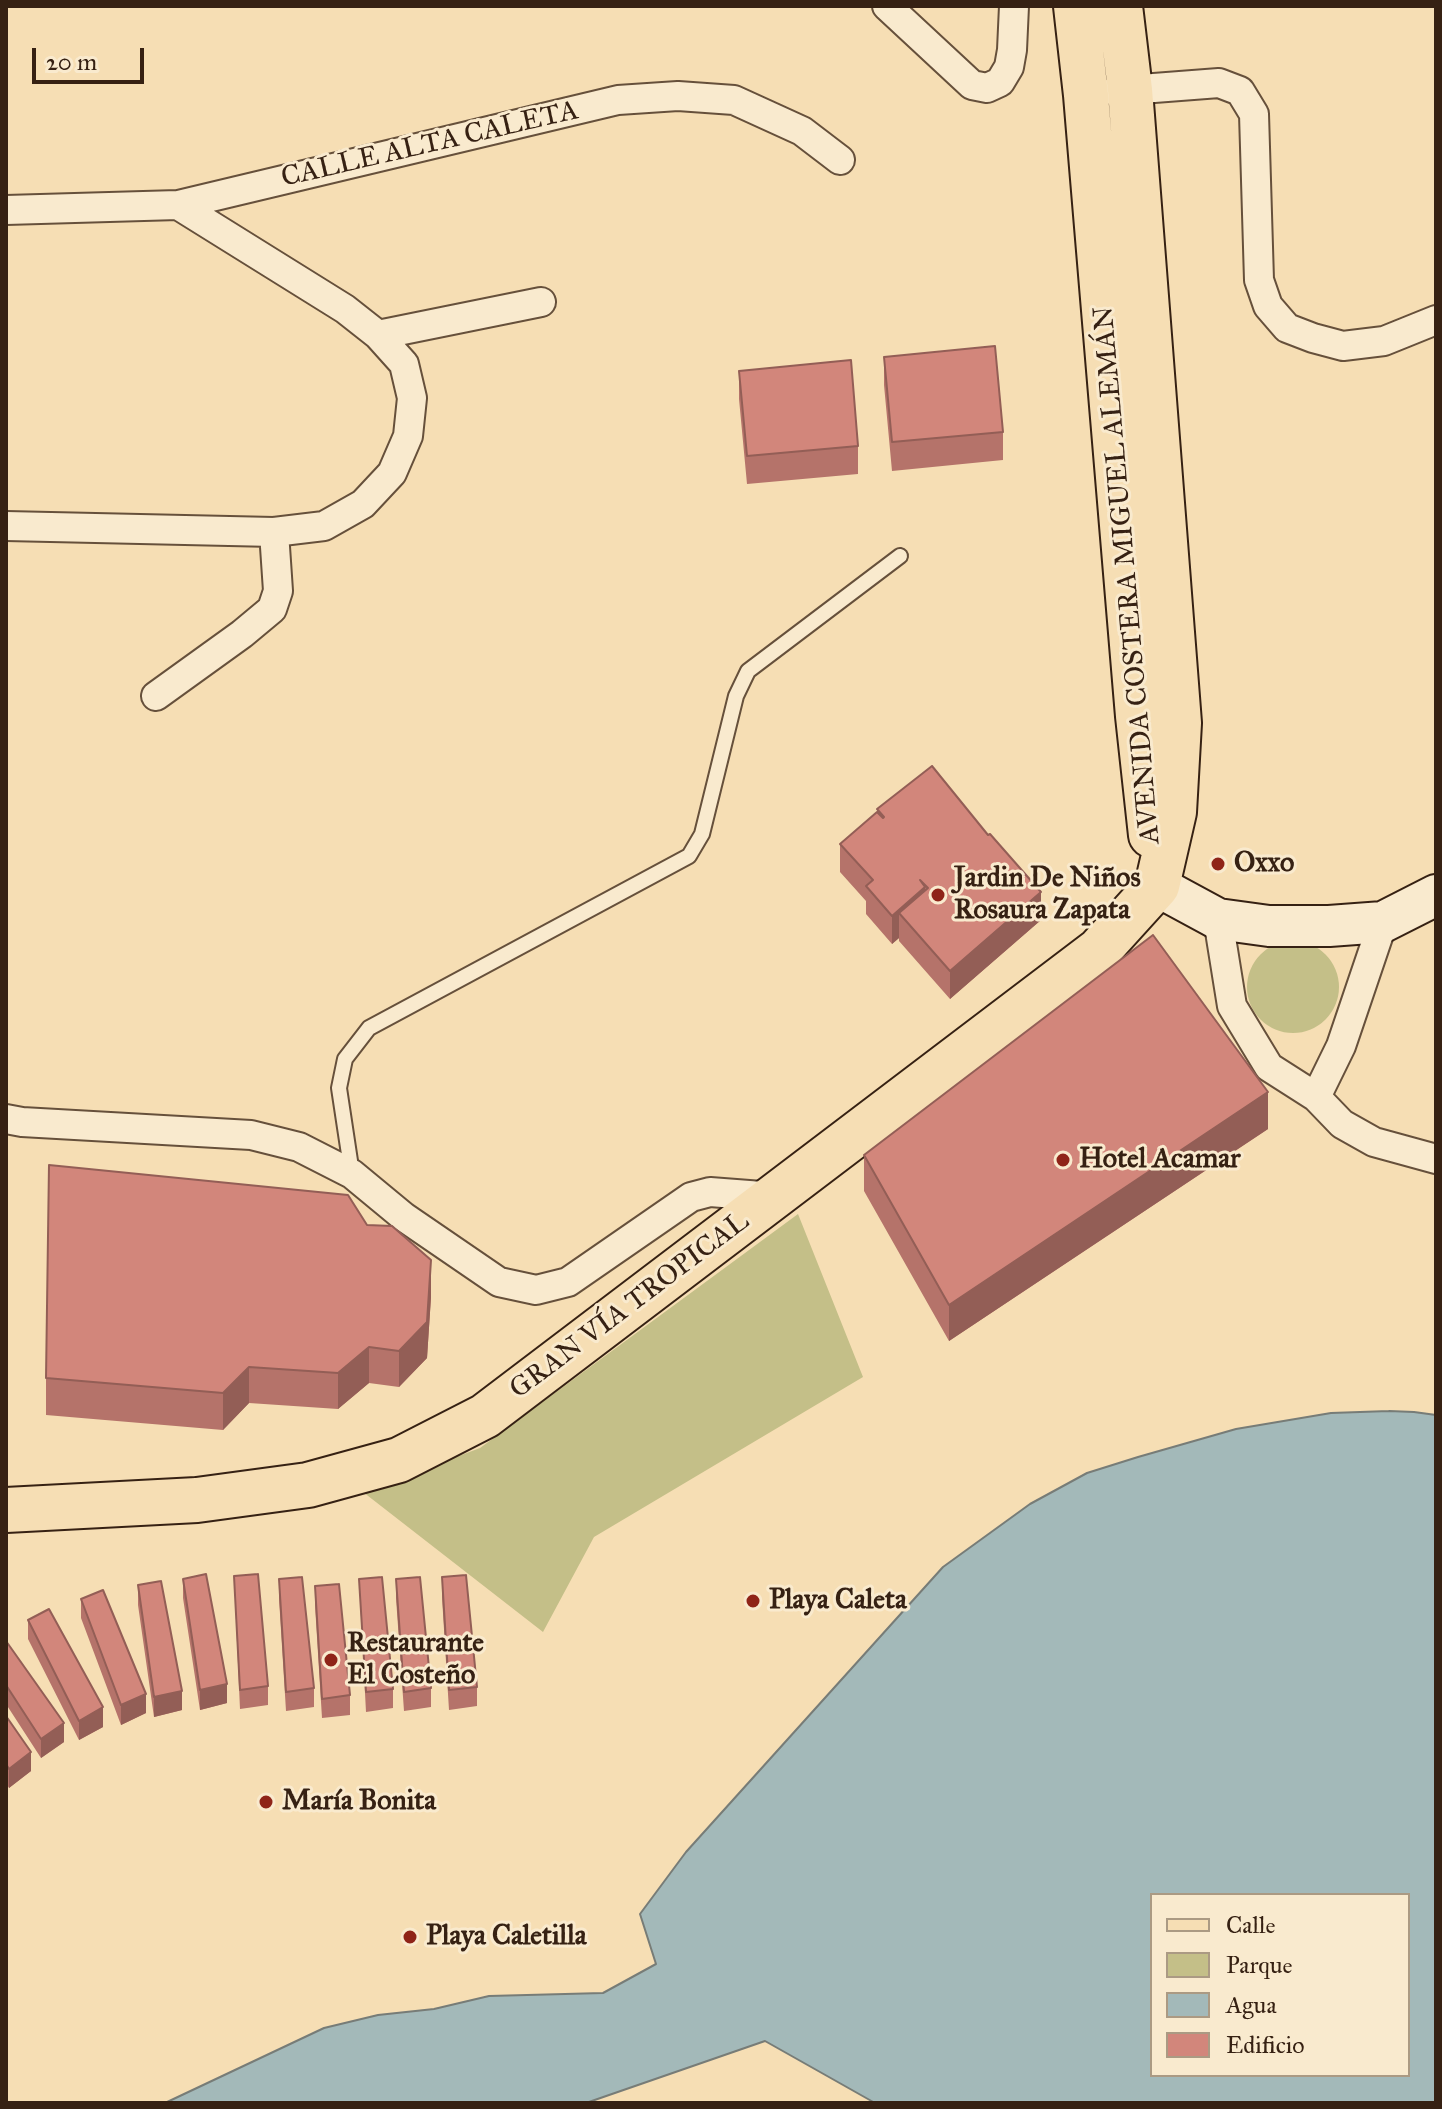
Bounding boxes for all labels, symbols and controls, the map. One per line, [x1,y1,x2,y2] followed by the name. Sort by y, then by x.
[36,32,148,82] scale bar
[46,47,97,77] text: 20 m
[278,94,582,196] street label: CALLE ALTA CALETA
[1088,305,1168,845] street label: AVENIDA COSTERA MIGUEL ALEMÁN
[1234,847,1294,881] place label: Oxxo
[1209,855,1227,873] marker: Oxxo
[954,862,1141,928] place label: Jardin De Niños Rosaura Zapata
[929,886,947,904] marker: Jardin De Niños Rosaura Zapata
[1079,1143,1241,1177] place label: Hotel Acamar
[1054,1151,1072,1169] marker: Hotel Acamar
[504,1205,756,1407] street label: GRAN VÍA TROPICAL
[769,1584,907,1618] place label: Playa Caleta
[744,1592,762,1610] marker: Playa Caleta
[347,1627,484,1693] place label: Restaurante El Costeño
[322,1651,340,1669] marker: Restaurante El Costeño
[282,1785,436,1819] place label: María Bonita
[257,1793,275,1811] marker: María Bonita
[1150,1893,1410,2077] legend
[1226,1910,1275,1940] text: Calle
[426,1920,587,1954] place label: Playa Caletilla
[401,1928,419,1946] marker: Playa Caletilla
[1226,1950,1293,1980] text: Parque
[1226,1990,1277,2020] text: Agua
[1226,2030,1305,2060] text: Edificio

